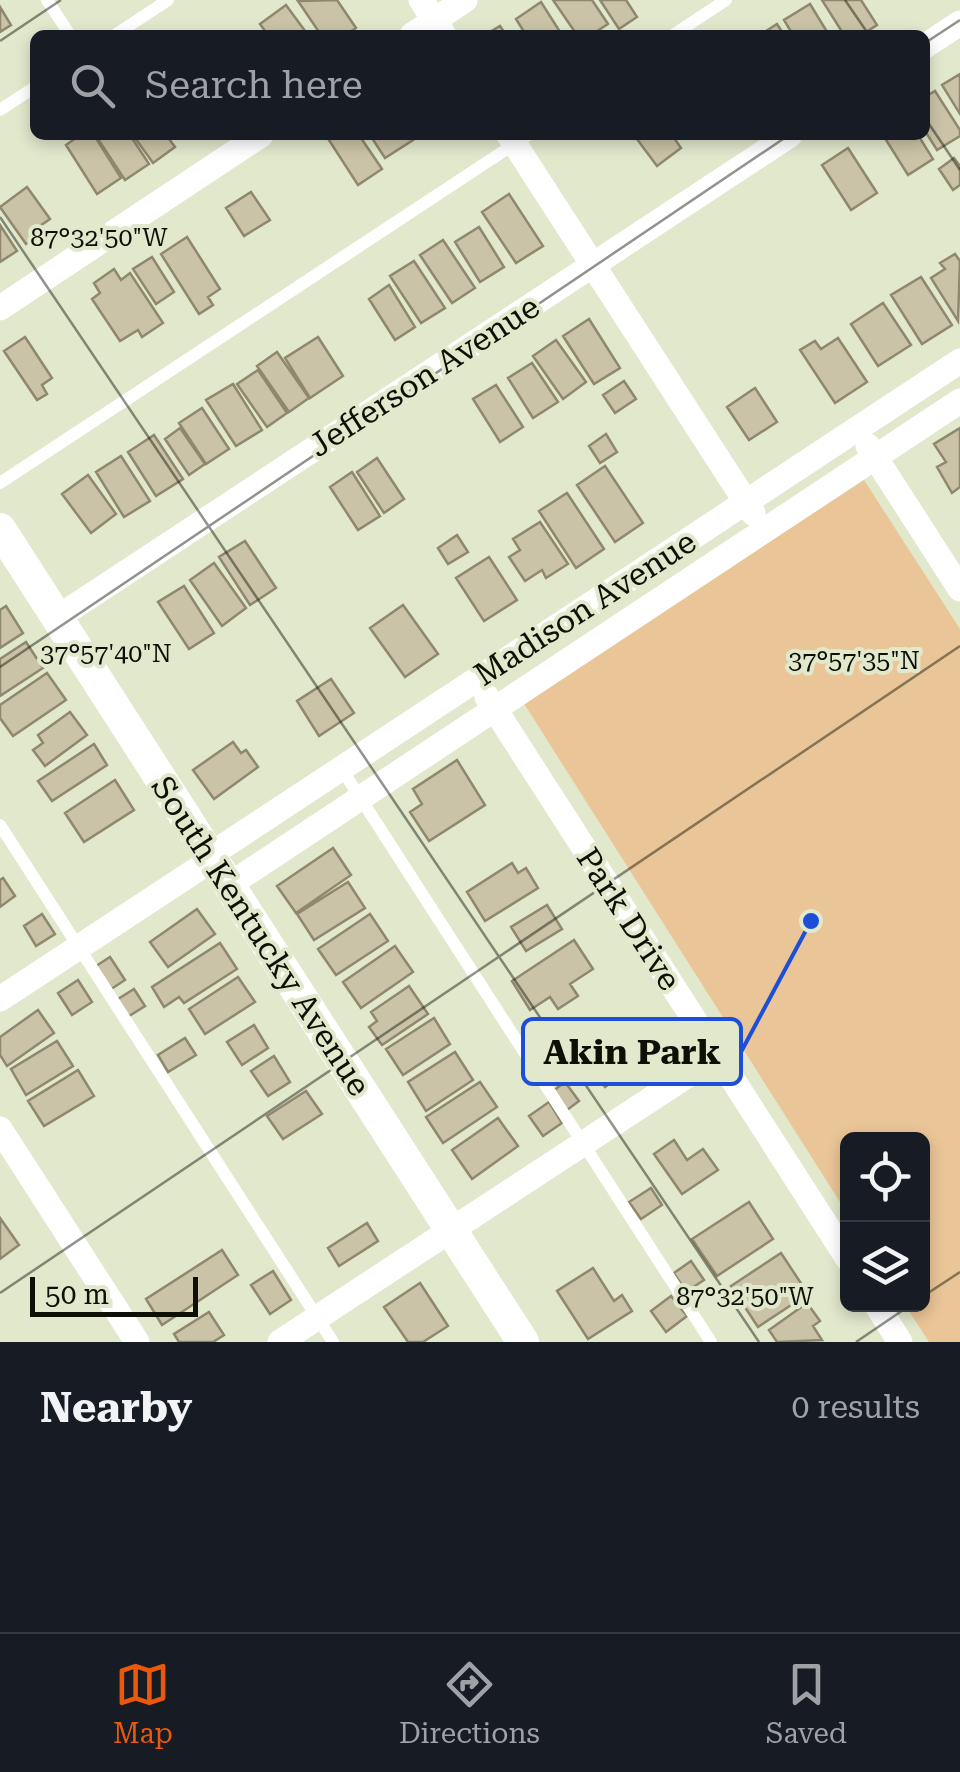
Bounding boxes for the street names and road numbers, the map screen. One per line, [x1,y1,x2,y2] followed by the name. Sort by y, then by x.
[302,287,546,465] street label: Jefferson Avenue
[467,522,703,694] street label: Madison Avenue
[143,769,379,1103] street label: South Kentucky Avenue
[569,841,689,997] street label: Park Drive

